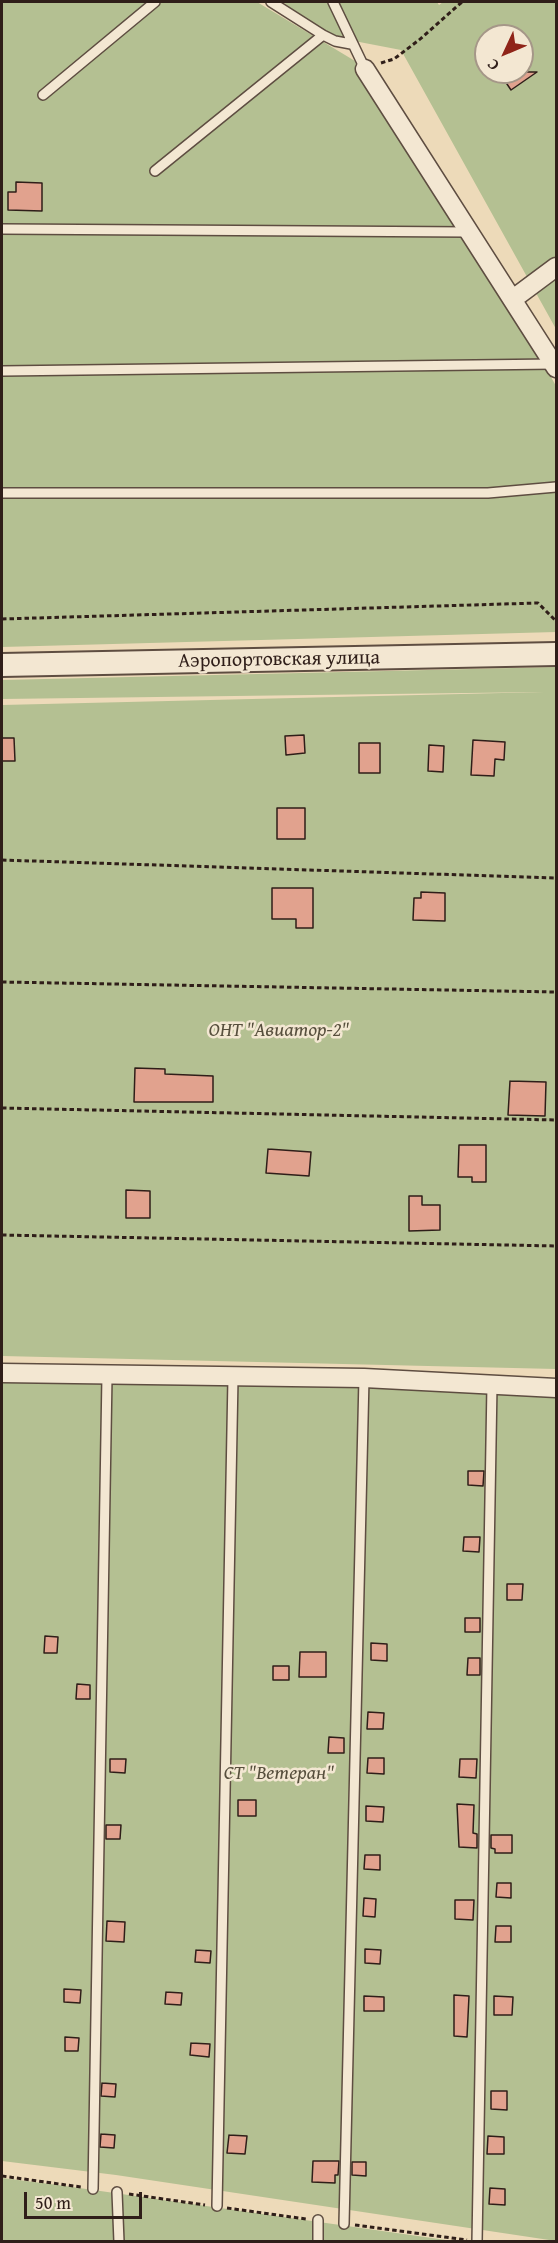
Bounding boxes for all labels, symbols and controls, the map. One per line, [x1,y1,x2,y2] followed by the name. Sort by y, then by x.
[474,24,534,84] north arrow
[481,54,504,77] text: С
[178,646,380,674] street label: Аэропортовская улица
[209,1019,349,1043] park label: ОНТ "Авиатор-2"
[224,1762,334,1786] park label: СТ "Ветеран"
[27,2180,146,2218] scale bar
[35,2189,71,2216] text: 50 m

